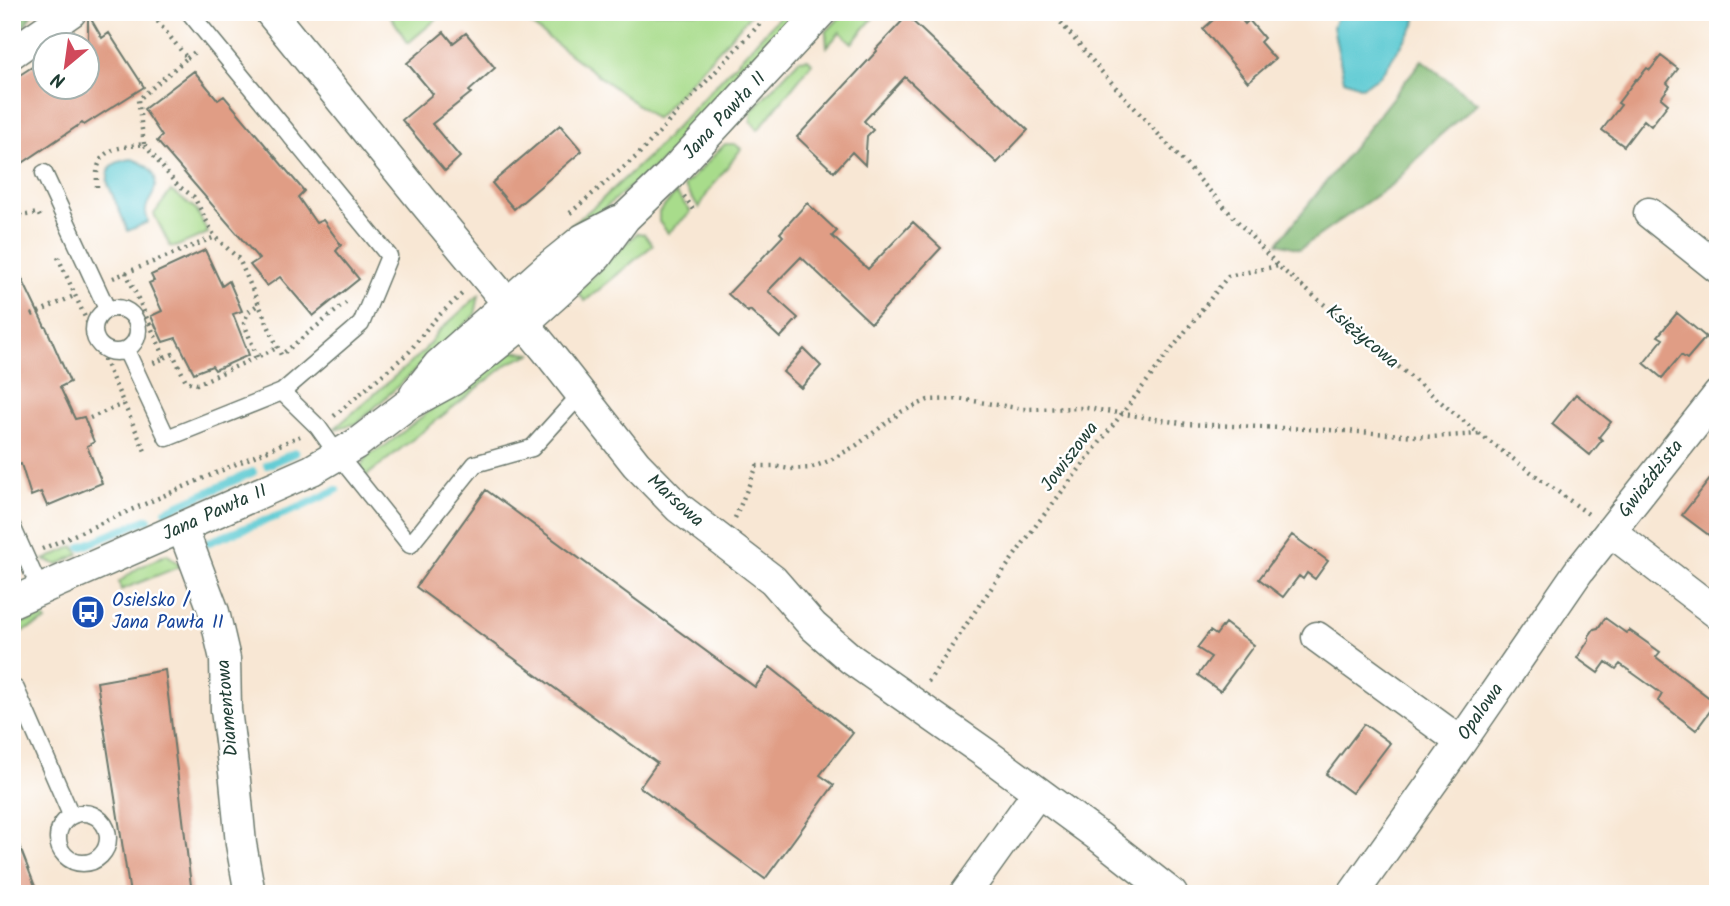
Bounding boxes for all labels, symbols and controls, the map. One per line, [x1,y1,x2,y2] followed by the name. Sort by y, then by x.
[32,32,102,102] north arrow
[46,63,71,95] text: N
[676,65,774,167] street label: Jana Pawła II
[1319,297,1405,377] street label: Księżycowa
[1033,415,1107,499] street label: Jowiszowa
[1611,433,1691,525] street label: Gwiaździsta
[639,467,711,535] street label: Marsowa
[158,477,272,549] street label: Jana Pawła II
[112,586,224,638] place label: Osielsko / Jana Pawła II
[69,593,107,631] bus stop icon: Osielsko / Jana Pawła II
[209,658,247,758] street label: Diamentowa
[1450,677,1512,747] street label: Opalowa

